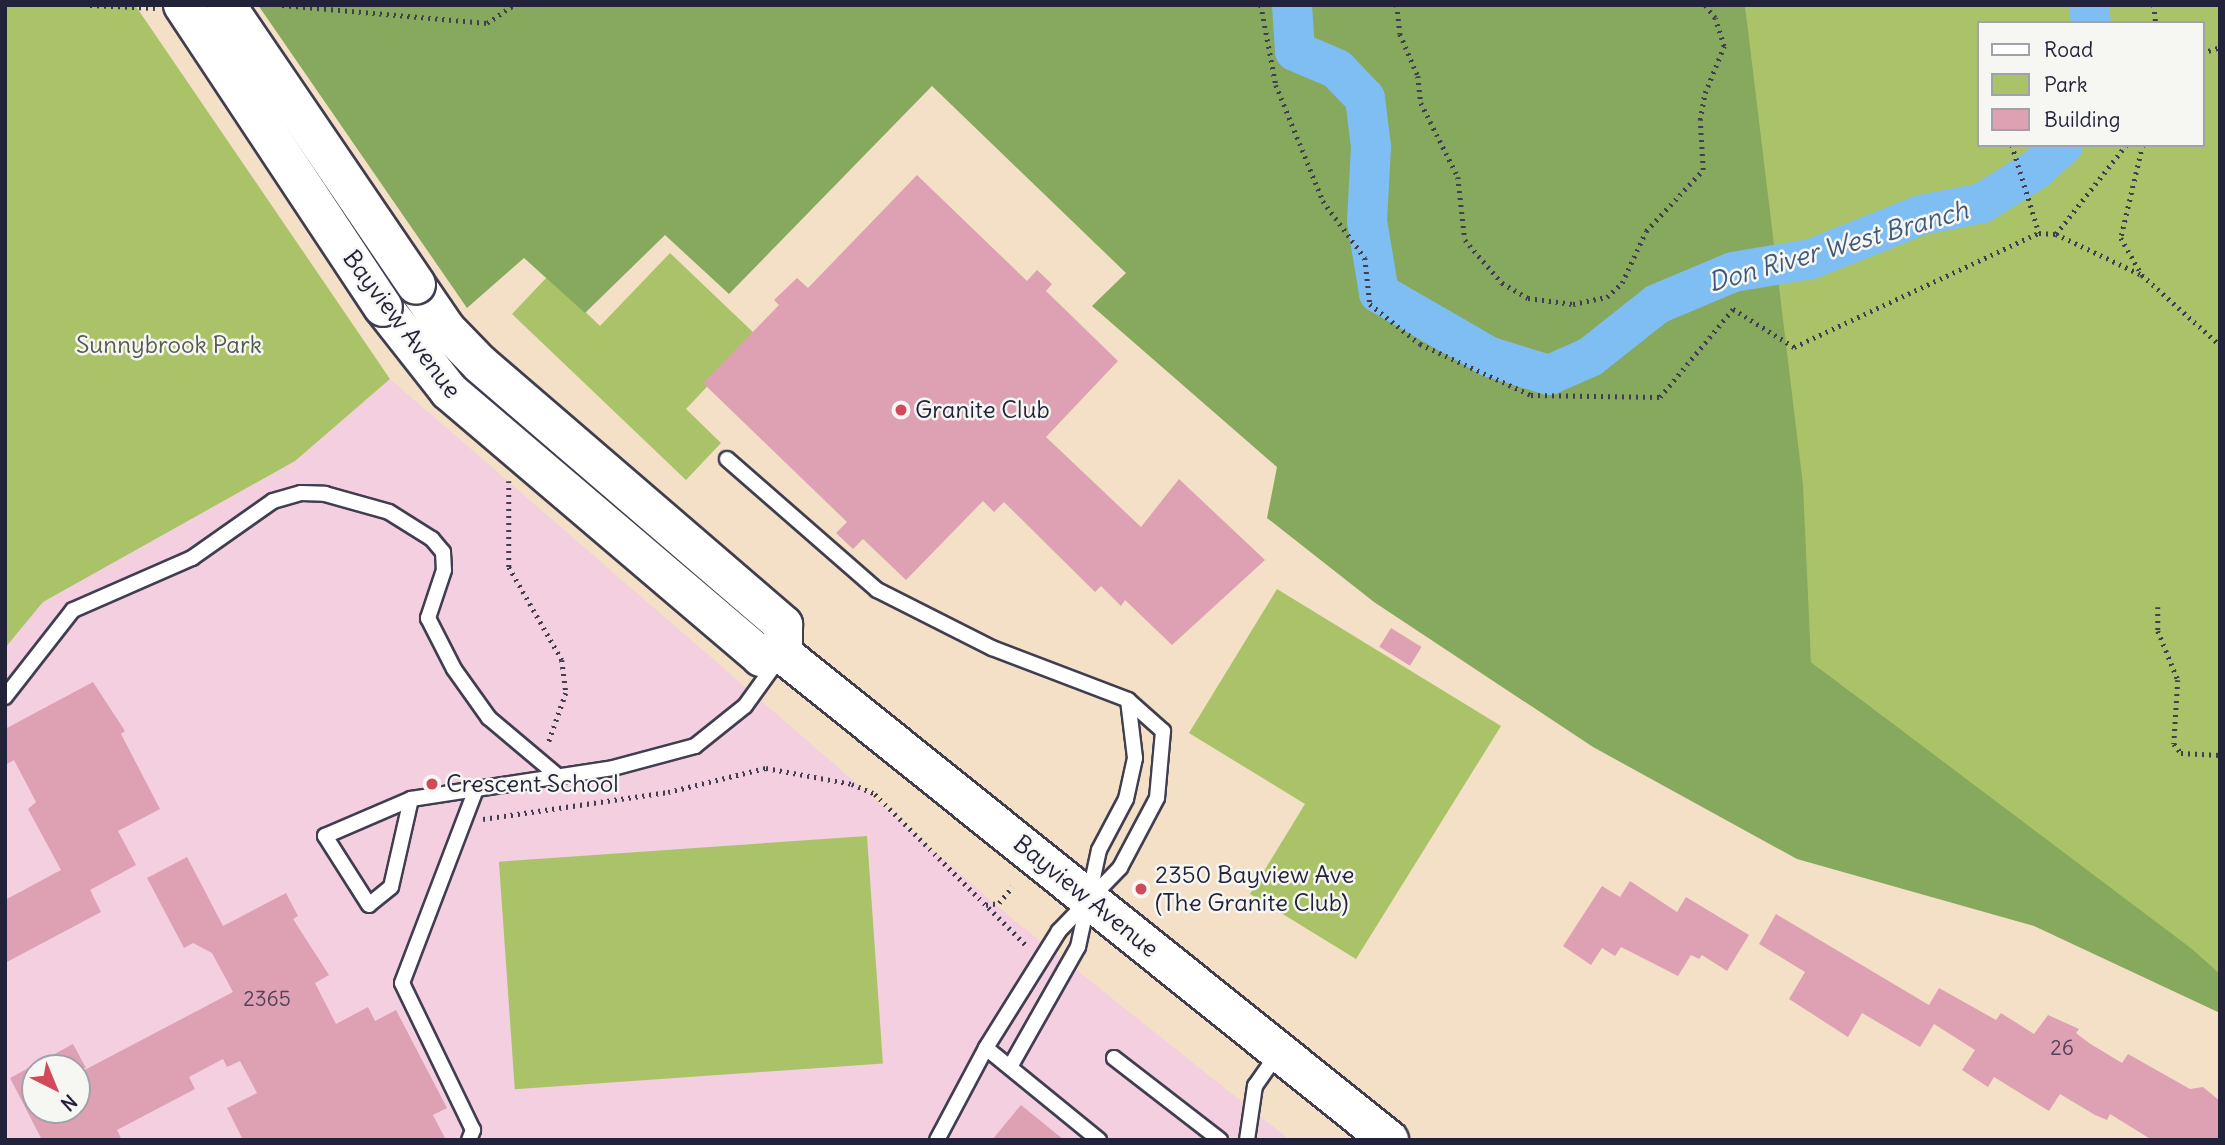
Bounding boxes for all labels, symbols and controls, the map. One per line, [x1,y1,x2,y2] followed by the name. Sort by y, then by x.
[1976,21,2204,147] legend
[2044,36,2093,63] text: Road
[2044,71,2087,98] text: Park
[2044,106,2120,133] text: Building
[1704,194,1972,298] water label: Don River West Branch
[337,244,467,404] street label: Bayview Avenue
[76,331,262,359] park label: Sunnybrook Park
[915,396,1050,424] place label: Granite Club
[893,402,909,418] marker: Granite Club
[446,770,619,798] place label: Crescent School
[424,776,440,792] marker: Crescent School
[1008,829,1164,963] street label: Bayview Avenue
[1155,861,1354,917] place label: 2350 Bayview Ave (The Granite Club)
[1133,881,1149,897] marker: 2350 Bayview Ave (The Granite Club)
[243,986,291,1012] house number: 2365
[2050,1035,2074,1061] house number: 26
[21,1054,91,1124] north arrow
[56,1090,82,1116] text: N

